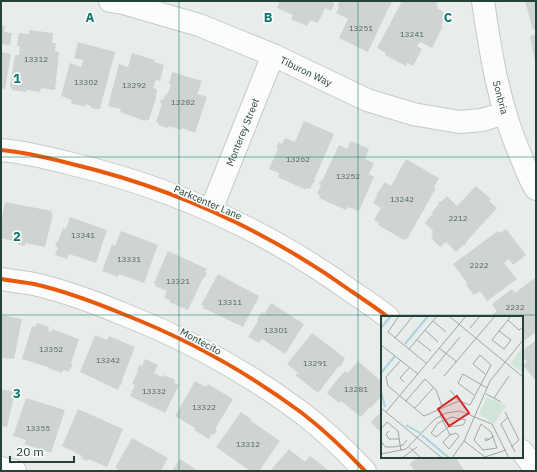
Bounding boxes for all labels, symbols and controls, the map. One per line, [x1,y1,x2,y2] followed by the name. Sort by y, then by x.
[86,9,95,26] text: A
[264,9,273,26] text: B
[444,9,453,26] text: C
[349,23,373,33] house number: 13251
[400,29,424,39] house number: 13241
[278,53,334,89] street label: Tiburon Way
[24,54,48,64] house number: 13312
[13,70,21,87] text: 1
[74,77,98,87] house number: 13302
[490,79,511,116] street label: Sonbria
[122,80,146,90] house number: 13292
[223,96,262,168] street label: Monterey Street
[171,97,195,107] house number: 13282
[286,154,310,164] house number: 13262
[336,171,360,181] house number: 13252
[172,182,244,223] street label: Parkcenter Lane
[390,194,414,204] house number: 13242
[448,213,468,223] house number: 2212
[13,228,21,245] text: 2
[71,230,95,240] house number: 13341
[117,254,141,264] house number: 13331
[469,260,489,270] house number: 2222
[166,276,190,286] house number: 13321
[218,297,242,307] house number: 13311
[505,302,525,312] house number: 2232
[381,316,523,458] inset map
[178,325,224,358] street label: Montecito
[264,325,288,335] house number: 13301
[39,344,63,354] house number: 13352
[96,355,120,365] house number: 13342
[303,358,327,368] house number: 13291
[344,384,368,394] house number: 13281
[13,385,21,402] text: 3
[142,386,166,396] house number: 13332
[192,402,216,412] house number: 13322
[26,423,50,433] house number: 13355
[10,438,74,464] scale bar
[236,439,260,449] house number: 13312
[16,444,44,459] text: 20 m

